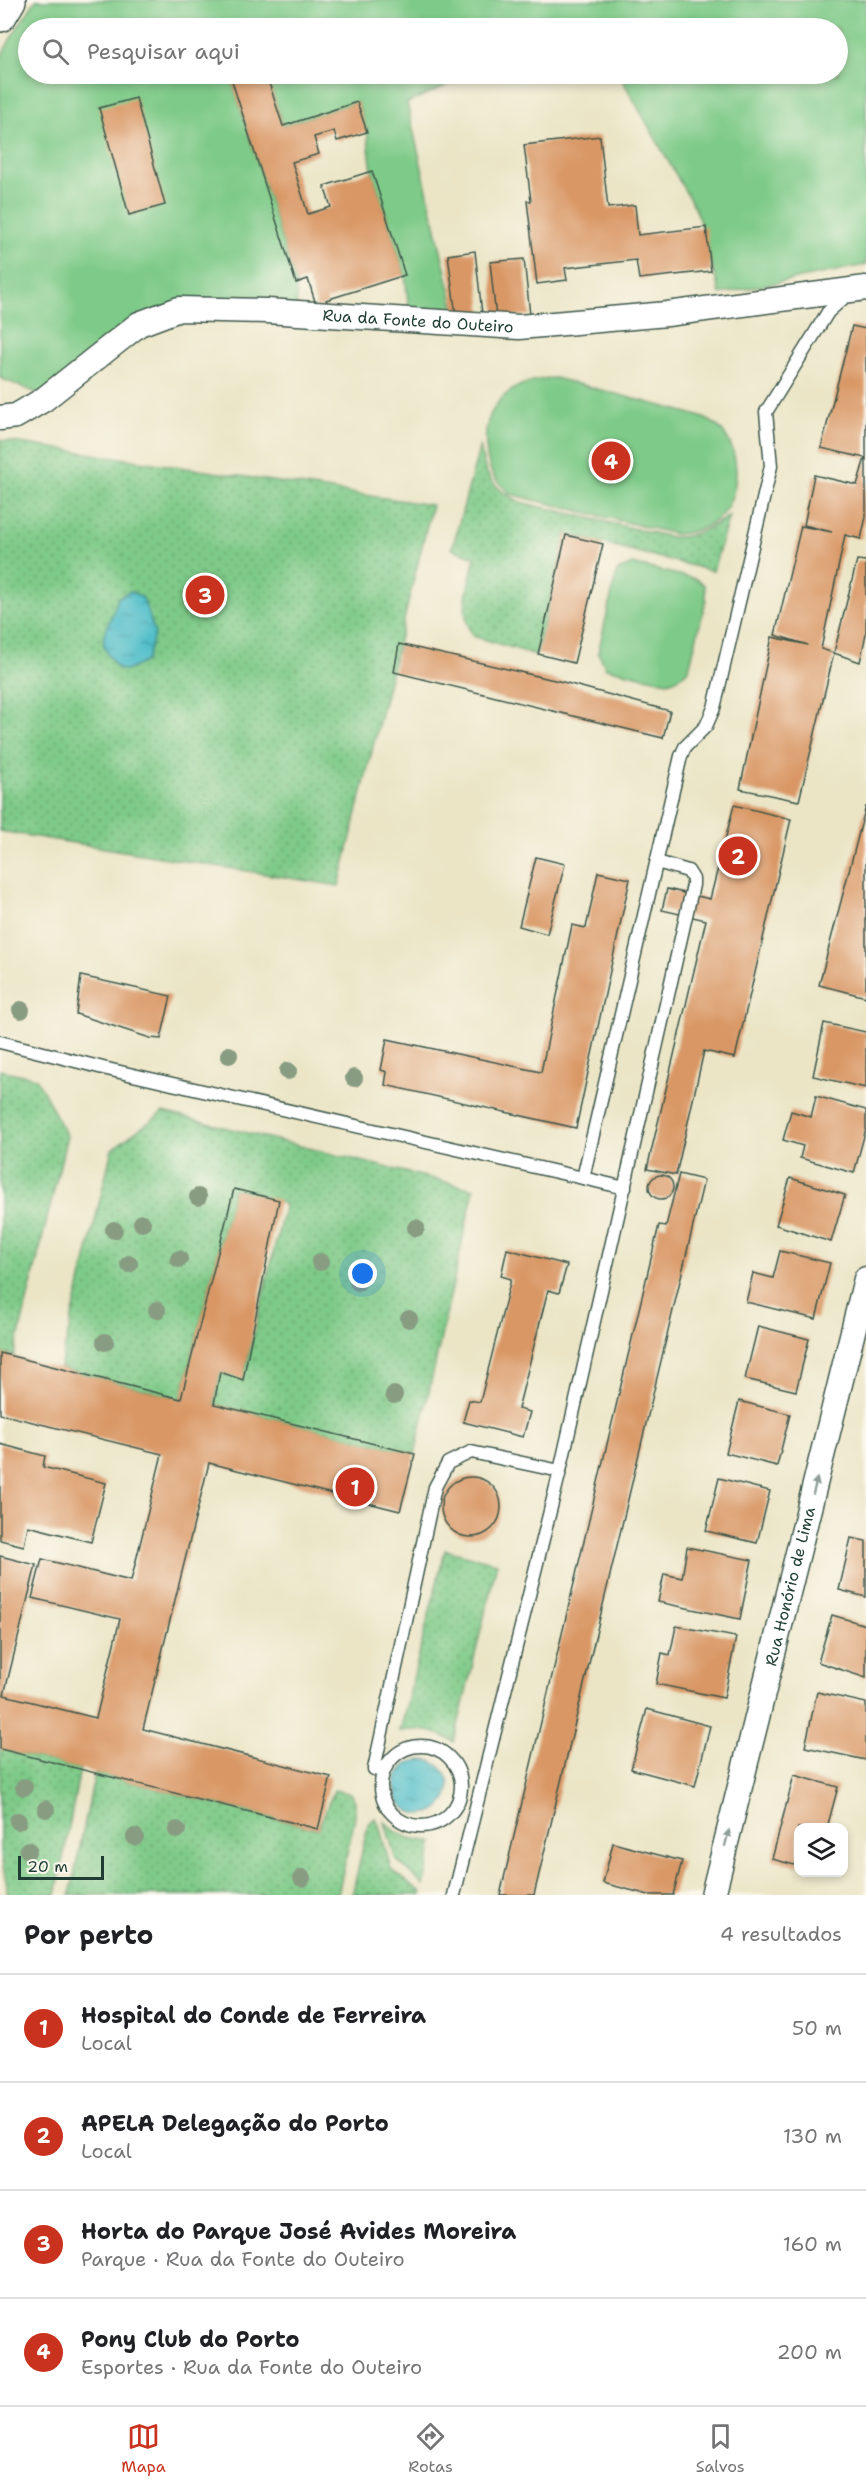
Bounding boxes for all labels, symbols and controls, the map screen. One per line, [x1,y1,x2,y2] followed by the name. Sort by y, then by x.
[18,18,848,84] search box
[39,35,72,68] icon: search
[87,37,240,66] text: Pesquisar aqui
[322,304,514,337] street label: Rua da Fonte do Outeiro
[592,438,630,484] pin: 4
[186,572,224,618] pin: 3
[718,834,758,878] pin: 2
[348,1259,377,1288] your location
[336,1464,374,1510] pin: 1
[810,1477,820,1495] one-way arrow
[760,1505,820,1668] street label: Rua Honório de Lima
[794,1823,848,1877] map controls
[794,1823,848,1877] button: layers
[723,1829,733,1847] one-way arrow
[18,1853,104,1880] scale bar
[27,1856,68,1877] text: 20 m
[24,1917,153,1952] text: Por perto
[720,1921,842,1947] text: 4 resultados
[81,2001,426,2030] text: Hospital do Conde de Ferreira
[39,2015,48,2041] text: 1
[792,2015,842,2041] text: 50 m
[81,2030,132,2056] text: Local
[81,2109,389,2138] text: APELA Delegação do Porto
[37,2123,51,2149] text: 2
[783,2123,842,2149] text: 130 m
[81,2138,132,2164] text: Local
[81,2217,516,2246] text: Horta do Parque José Avides Moreira
[37,2231,51,2257] text: 3
[783,2231,842,2257] text: 160 m
[81,2246,405,2272] text: Parque · Rua da Fonte do Outeiro
[81,2325,300,2354] text: Pony Club do Porto
[37,2339,51,2365] text: 4
[777,2339,842,2365] text: 200 m
[81,2354,422,2380] text: Esportes · Rua da Fonte do Outeiro
[121,2420,166,2477] tab: Mapa
[408,2420,453,2477] tab: Rotas
[696,2420,745,2477] tab: Salvos

